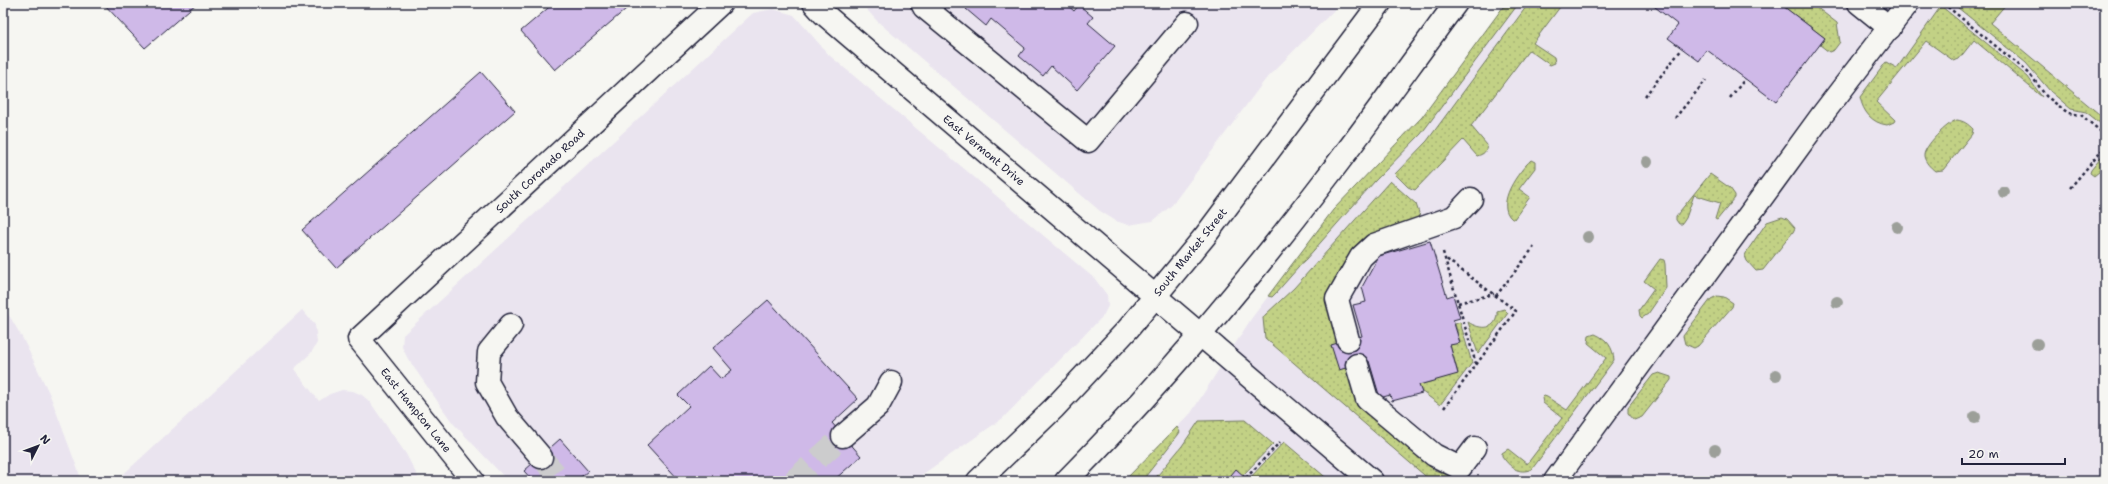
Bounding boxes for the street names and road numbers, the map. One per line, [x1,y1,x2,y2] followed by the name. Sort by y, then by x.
[939,112,1028,189] street label: East Vermont Drive
[493,126,588,217] street label: South Coronado Road
[1150,205,1231,299] street label: South Market Street
[377,365,454,456] street label: East Hampton Lane

